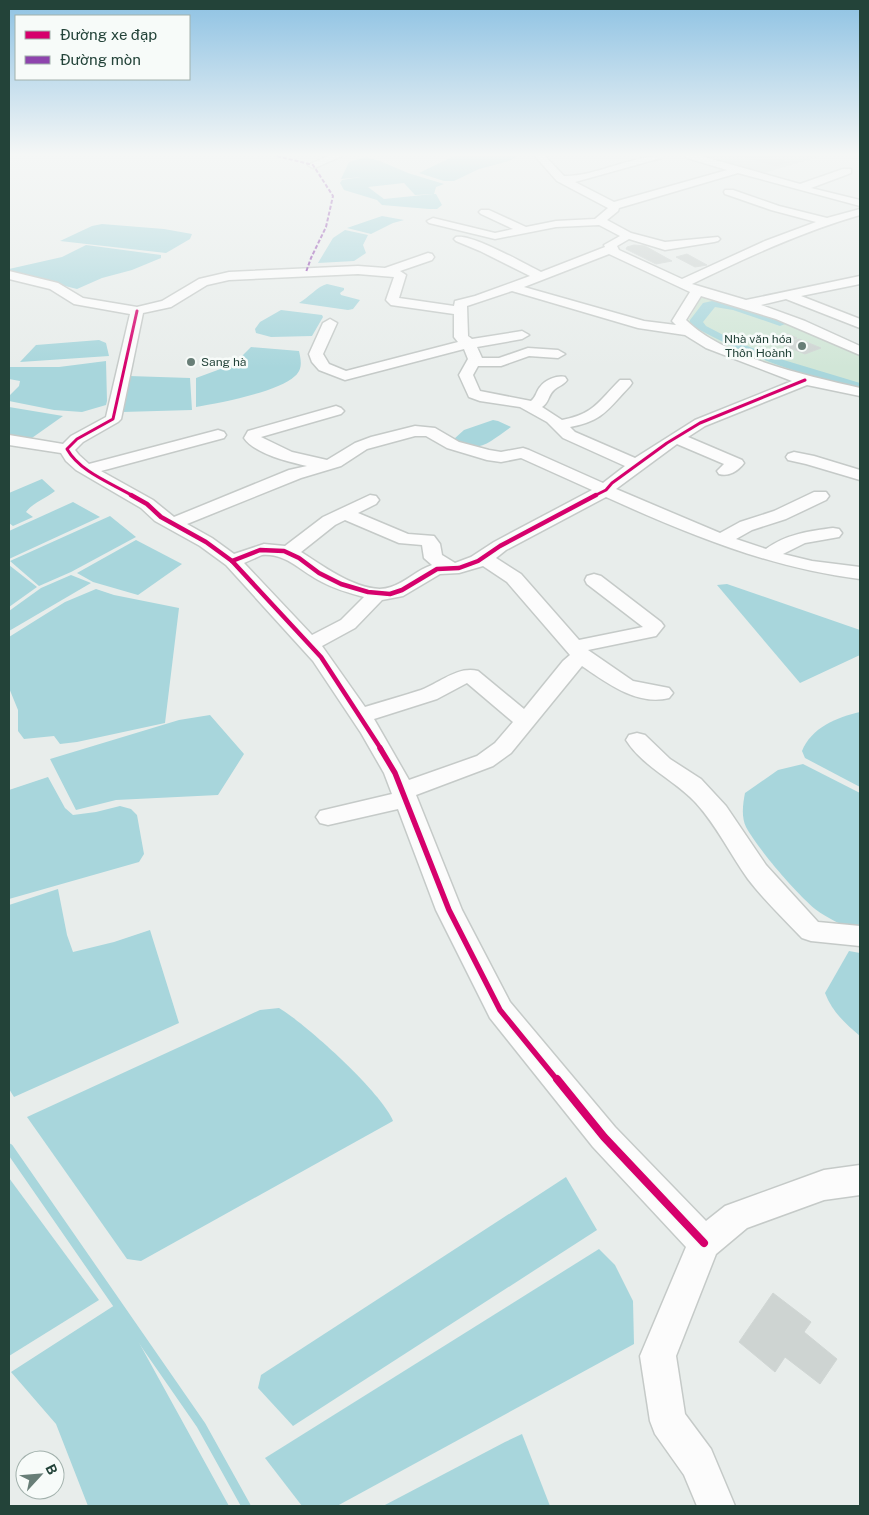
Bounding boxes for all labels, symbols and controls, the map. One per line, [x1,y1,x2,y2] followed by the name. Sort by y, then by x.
[15,15,190,80] legend
[60,26,157,43] text: Đường xe đạp
[60,51,141,68] text: Đường mòn
[724,332,792,360] place label: Nhà văn hóa Thôn Hoành
[796,340,808,352] marker: Nhà văn hóa Thôn Hoành
[201,355,246,369] place label: Sang hà
[185,356,197,368] marker: Sang hà
[15,1450,65,1500] north arrow
[42,1461,61,1477] text: B

